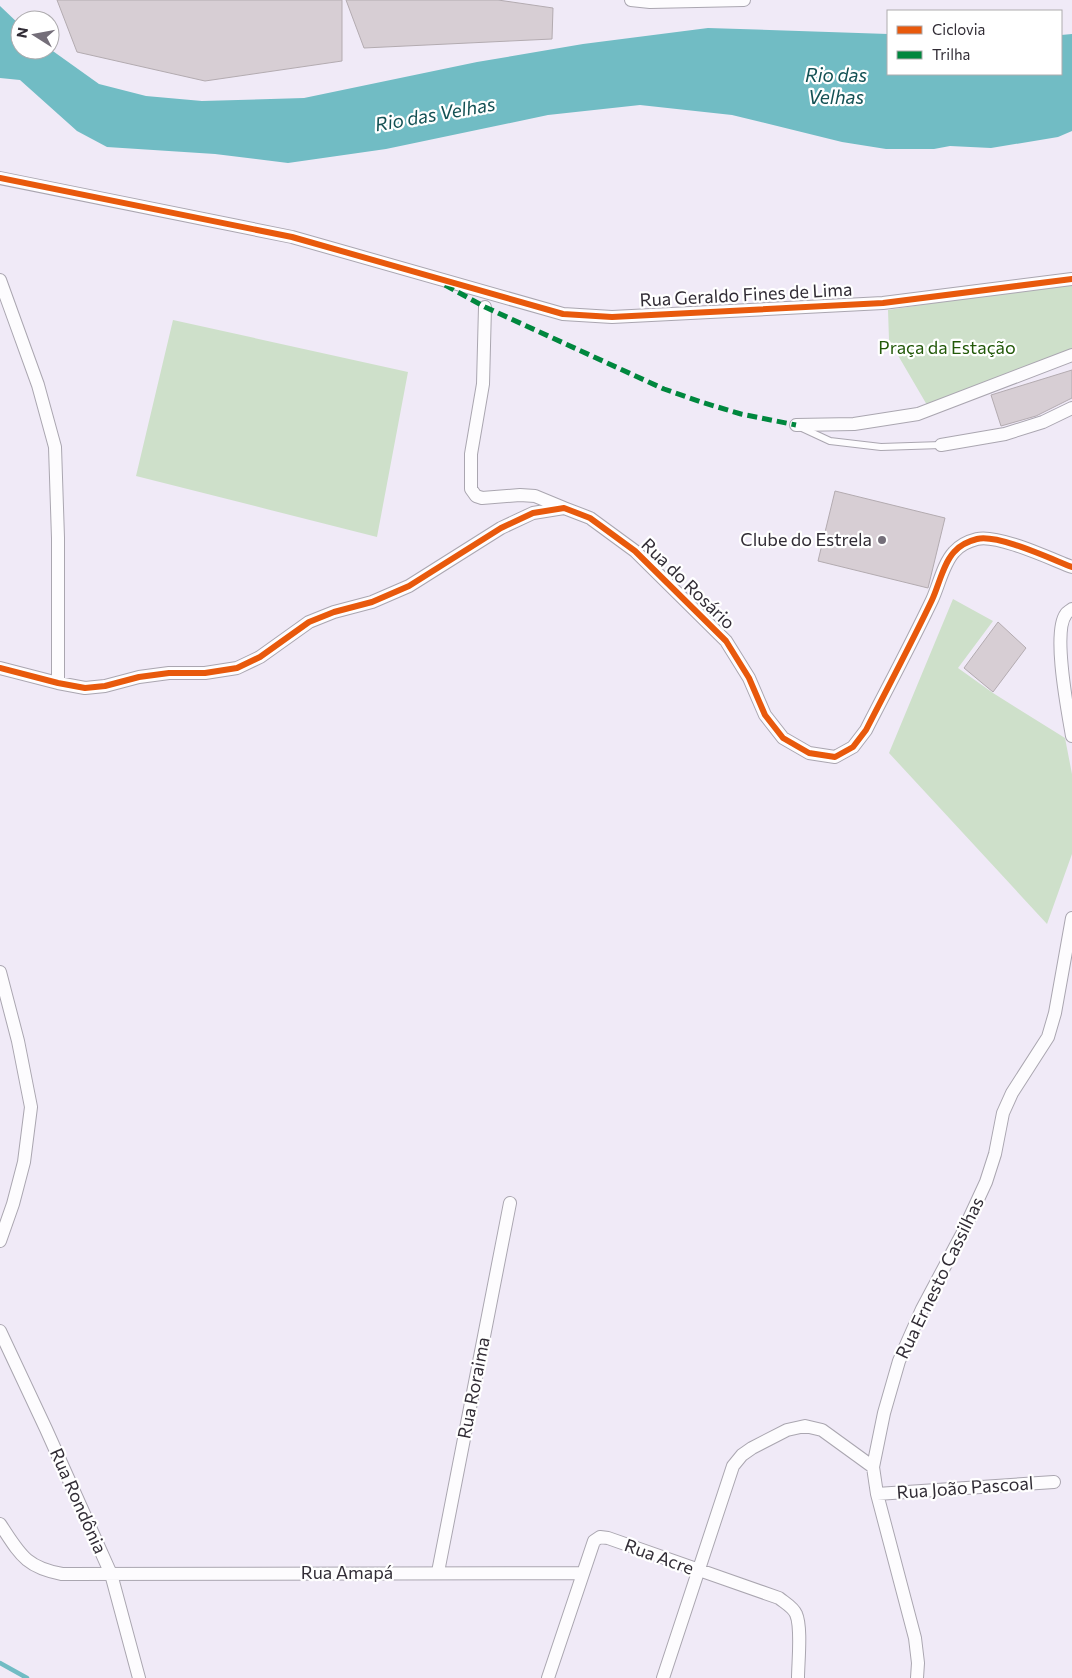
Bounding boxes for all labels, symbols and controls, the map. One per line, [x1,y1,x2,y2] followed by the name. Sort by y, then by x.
[10,10,60,60] north arrow
[887,10,1062,75] legend
[932,20,985,38] text: Ciclovia
[12,26,31,39] text: N
[932,45,970,63] text: Trilha
[805,63,867,108] water label: Rio das Velhas
[373,92,497,135] water label: Rio das Velhas
[639,277,853,311] street label: Rua Geraldo Fines de Lima
[878,336,1016,358] park label: Praça da Estação
[740,528,872,550] place label: Clube do Estrela
[637,533,740,633] street label: Rua do Rosário
[876,534,888,546] marker: Clube do Estrela
[890,1193,988,1362] street label: Rua Ernesto Cassilhas
[452,1335,494,1441] street label: Rua Roraima
[46,1445,112,1557] street label: Rua Rondônia
[896,1471,1034,1503] street label: Rua João Pascoal
[622,1533,697,1579] street label: Rua Acre
[301,1561,393,1583] street label: Rua Amapá

